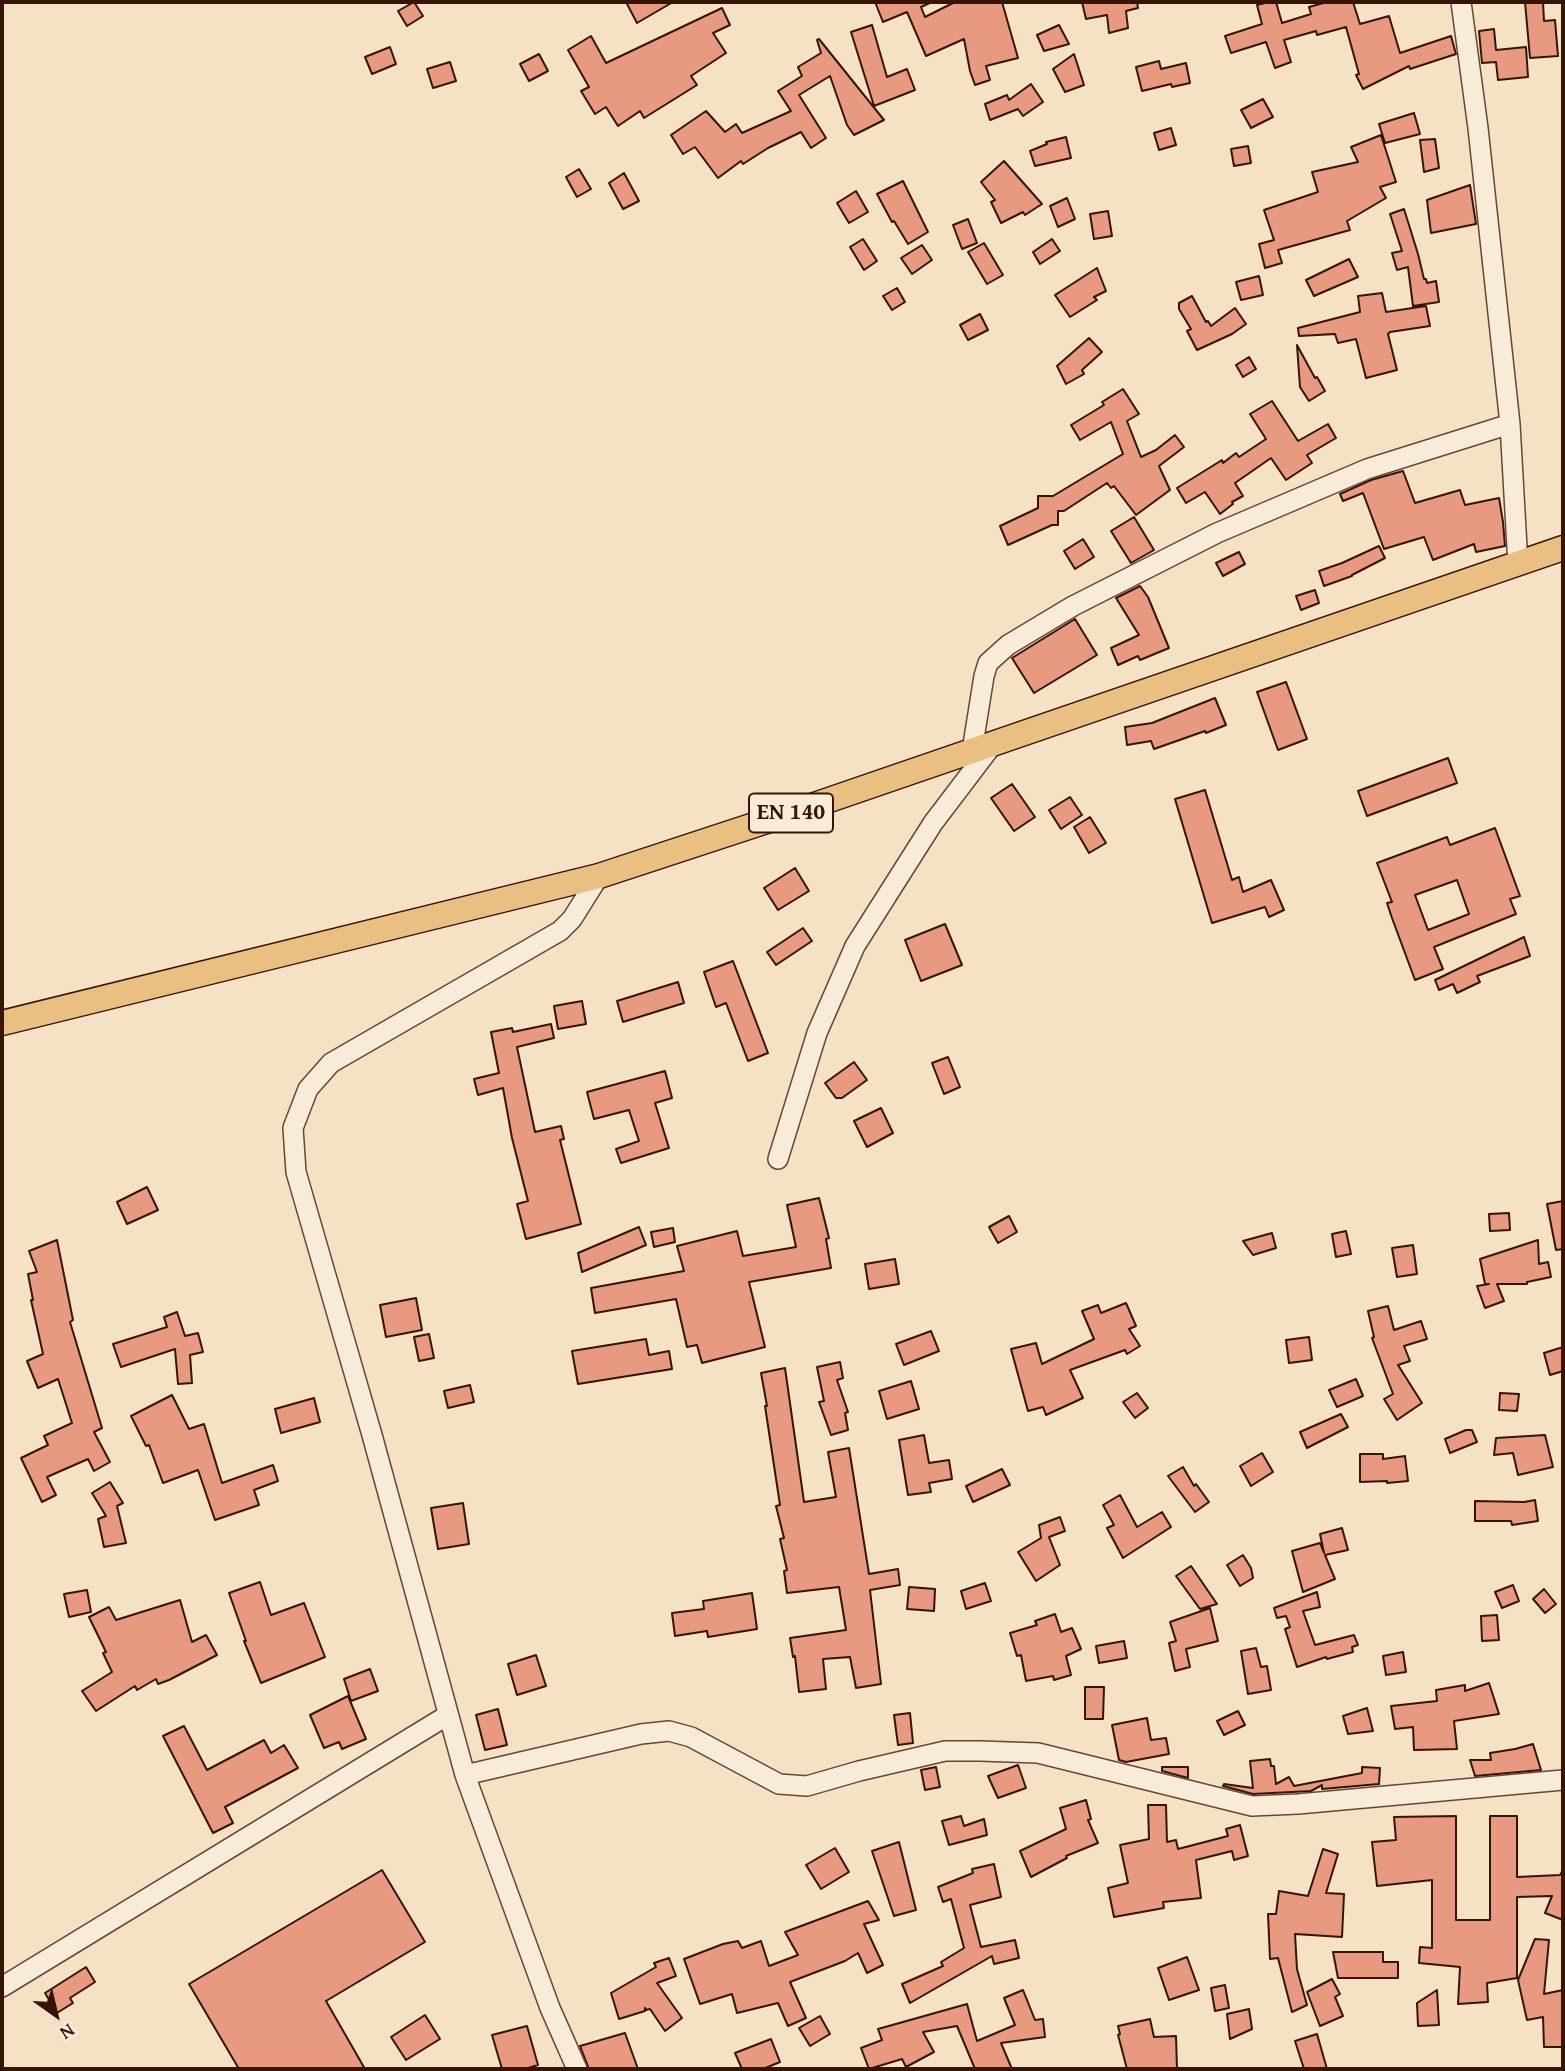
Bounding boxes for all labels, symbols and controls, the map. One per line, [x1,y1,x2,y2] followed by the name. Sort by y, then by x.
[749,793,833,832] road number: EN 140
[21,1980,91,2050] north arrow
[55,2017,81,2048] text: N

